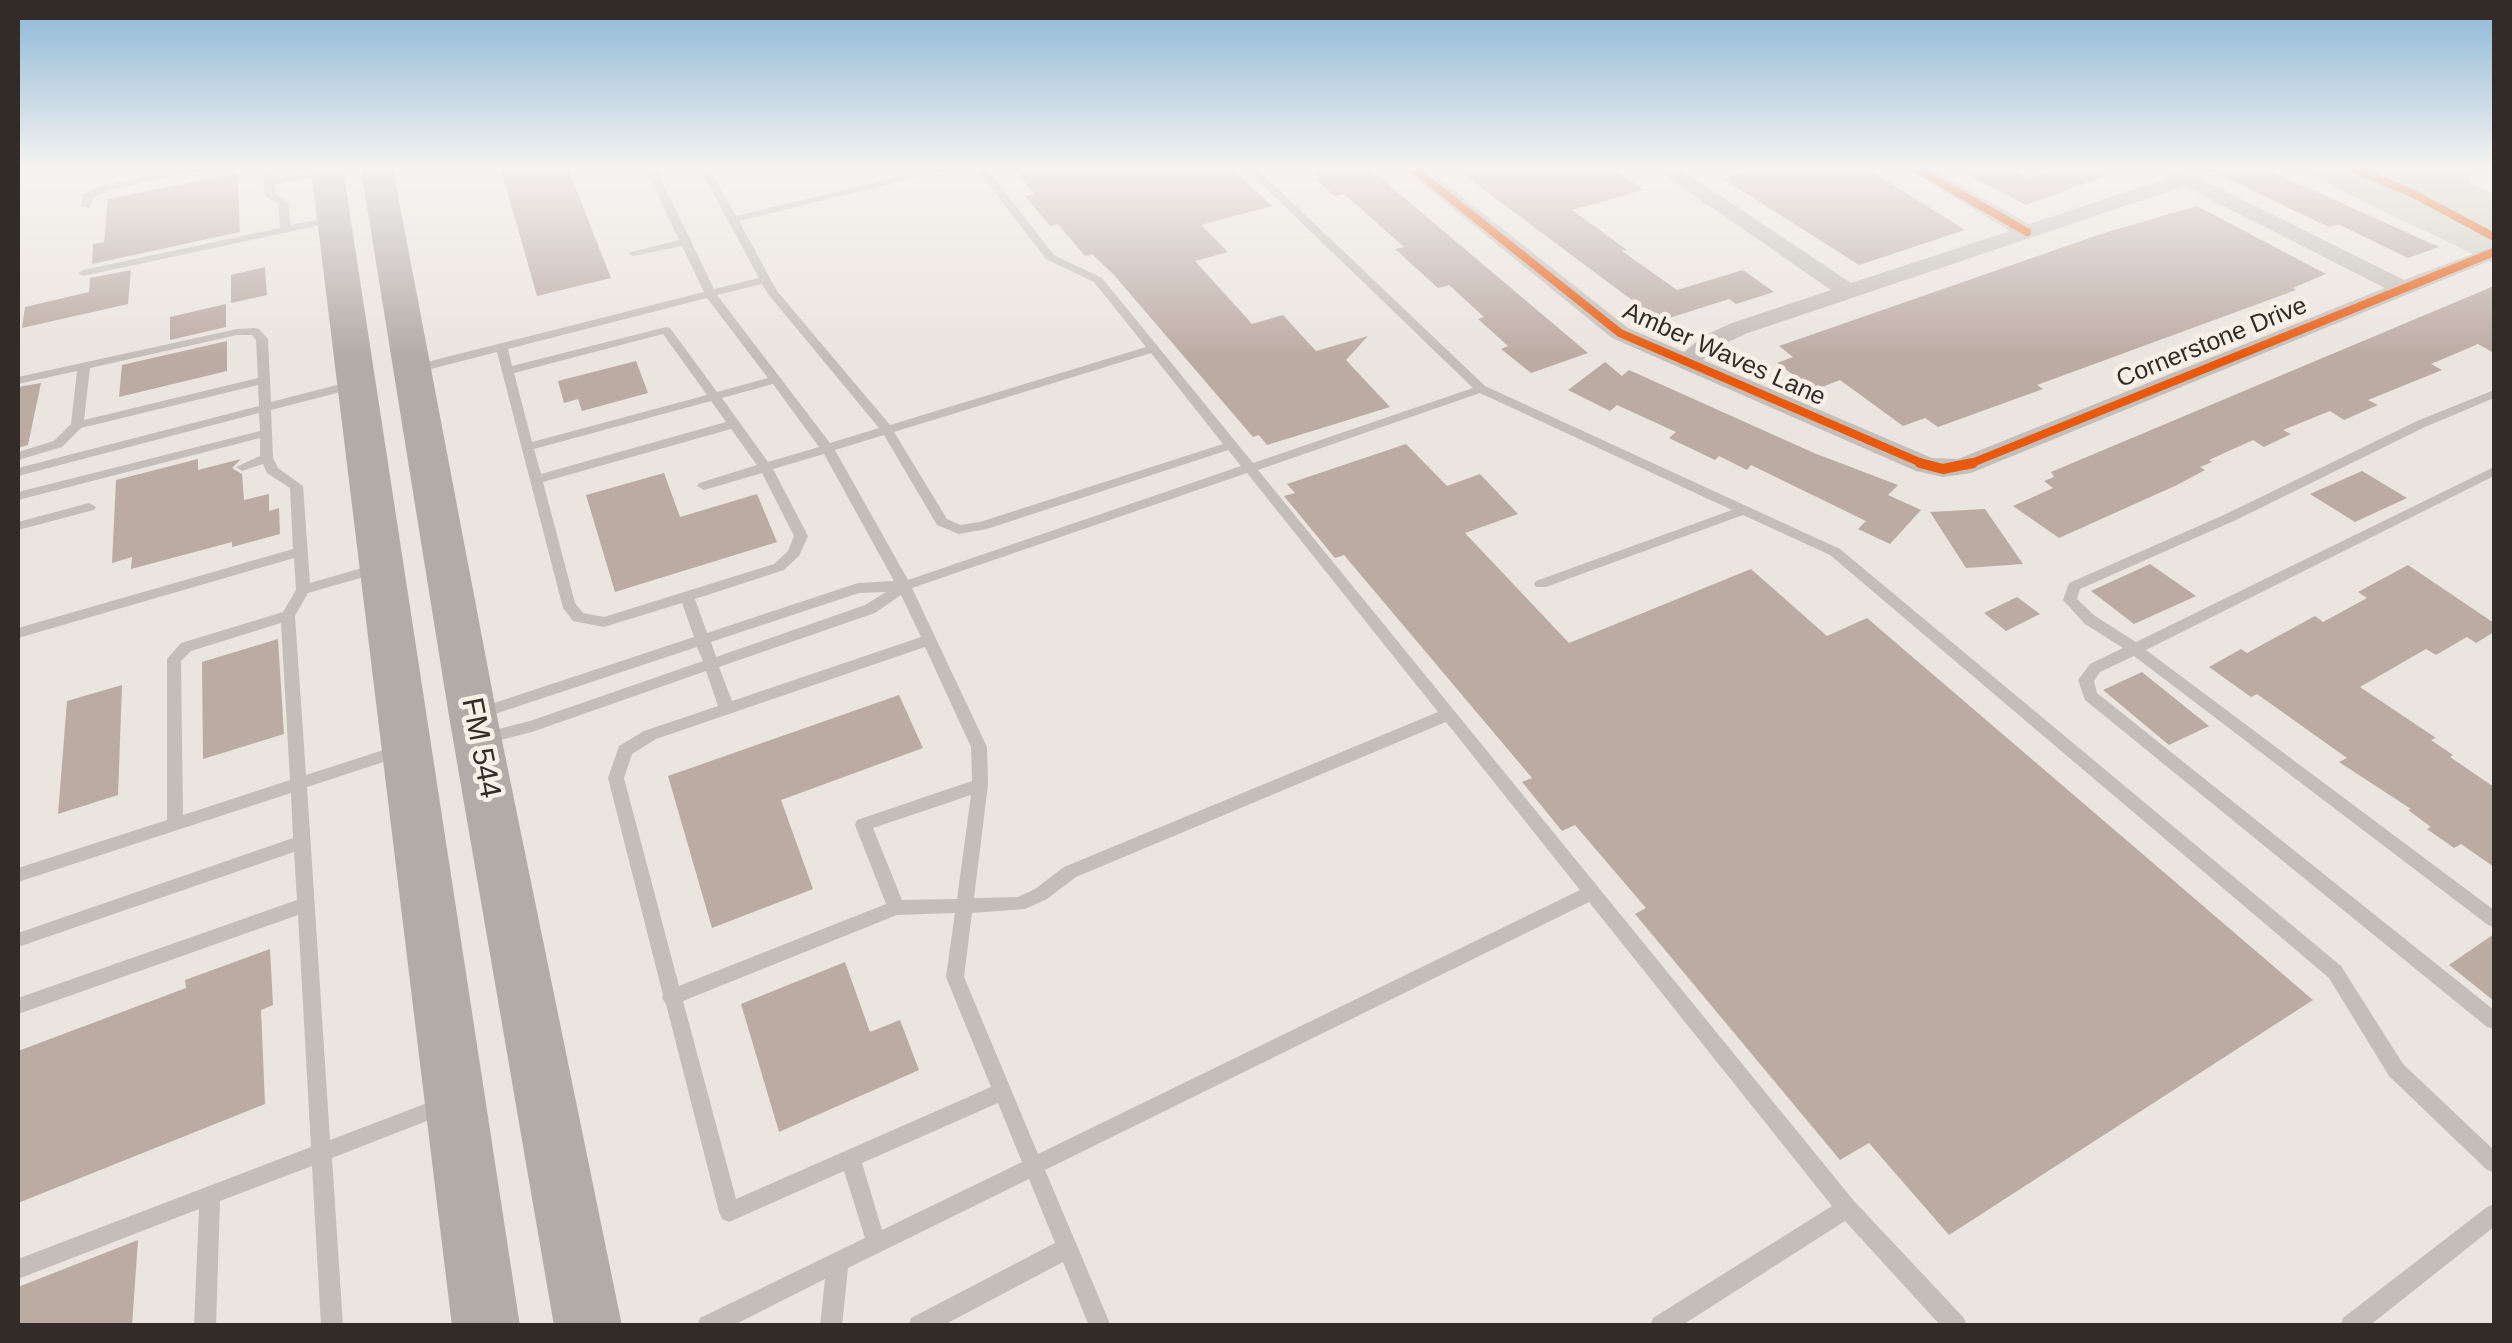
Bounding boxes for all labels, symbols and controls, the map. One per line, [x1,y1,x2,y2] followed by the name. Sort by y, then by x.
[2112,291,2312,395] street label: Cornerstone Drive
[1618,297,1830,413] street label: Amber Waves Lane
[453,695,507,801] street label: FM 544

